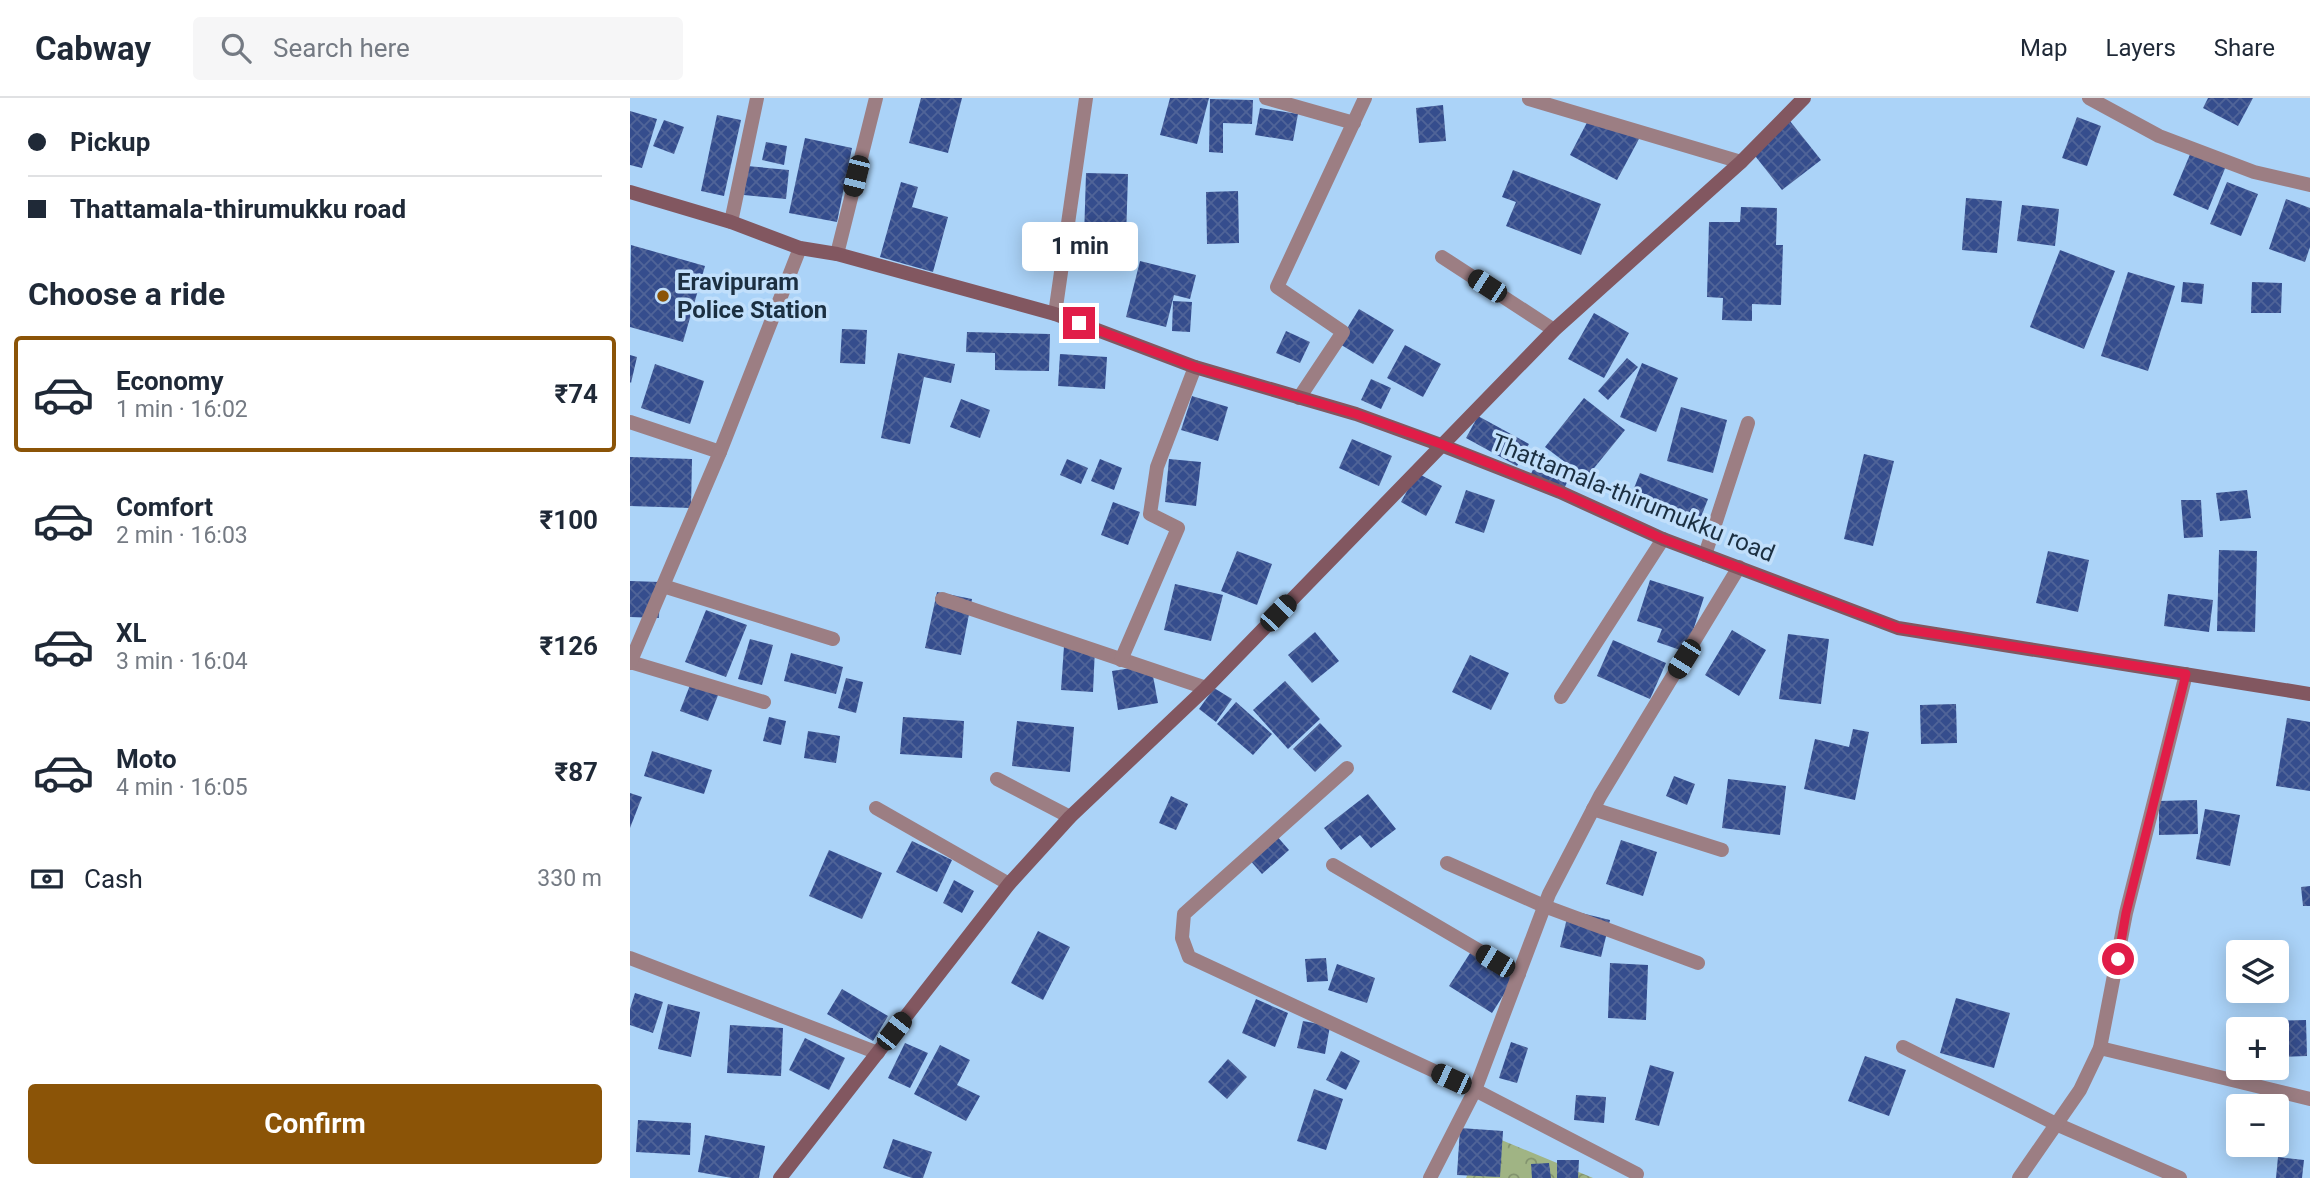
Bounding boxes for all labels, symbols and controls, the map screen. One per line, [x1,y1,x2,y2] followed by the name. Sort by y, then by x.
[193,17,683,80] search box
[35,29,151,68] text: Cabway
[217,29,255,67] icon: search
[273,33,410,63] text: Search here
[2020,34,2068,62] text: Map
[2106,34,2176,62] text: Layers
[2214,34,2275,62] text: Share
[70,127,150,157] text: Pickup
[841,153,872,199] car
[70,194,406,224] text: Thattamala-thirumukku road
[1021,222,1137,271] callout: 1 min
[1051,233,1109,260] text: 1 min
[1464,266,1511,306] car
[677,268,827,324] place label: Eravipuram Police Station
[28,275,225,313] text: Choose a ride
[655,288,671,304] marker: Eravipuram Police Station
[1063,307,1095,339] route end
[32,363,95,426] icon: car
[116,366,223,396] text: Economy
[554,379,598,409] text: ₹74
[116,396,248,423] text: 1 min · 16:02
[1487,428,1779,568] street label: Thattamala-thirumukku road
[32,489,95,552] icon: car
[116,492,213,522] text: Comfort
[540,505,598,535] text: ₹100
[116,522,248,549] text: 2 min · 16:03
[1256,591,1301,635] car
[32,615,95,678] icon: car
[116,618,147,648] text: XL
[540,631,598,661] text: ₹126
[1664,636,1705,682] car
[116,648,248,675] text: 3 min · 16:04
[32,741,95,804] icon: car
[116,744,177,774] text: Moto
[554,757,598,787] text: ₹87
[116,774,248,801] text: 4 min · 16:05
[28,860,66,898] icon: cash
[84,864,143,894] text: Cash
[537,865,602,892] text: 330 m
[2226,940,2289,1157] map controls
[2226,940,2289,1003] button: layers
[1472,941,1519,981] car
[2102,943,2134,975] route start
[873,1008,916,1054] car
[2226,1017,2289,1080] button: +
[1428,1061,1475,1097] car
[28,1084,602,1164] button: Confirm
[2226,1094,2289,1157] button: −

